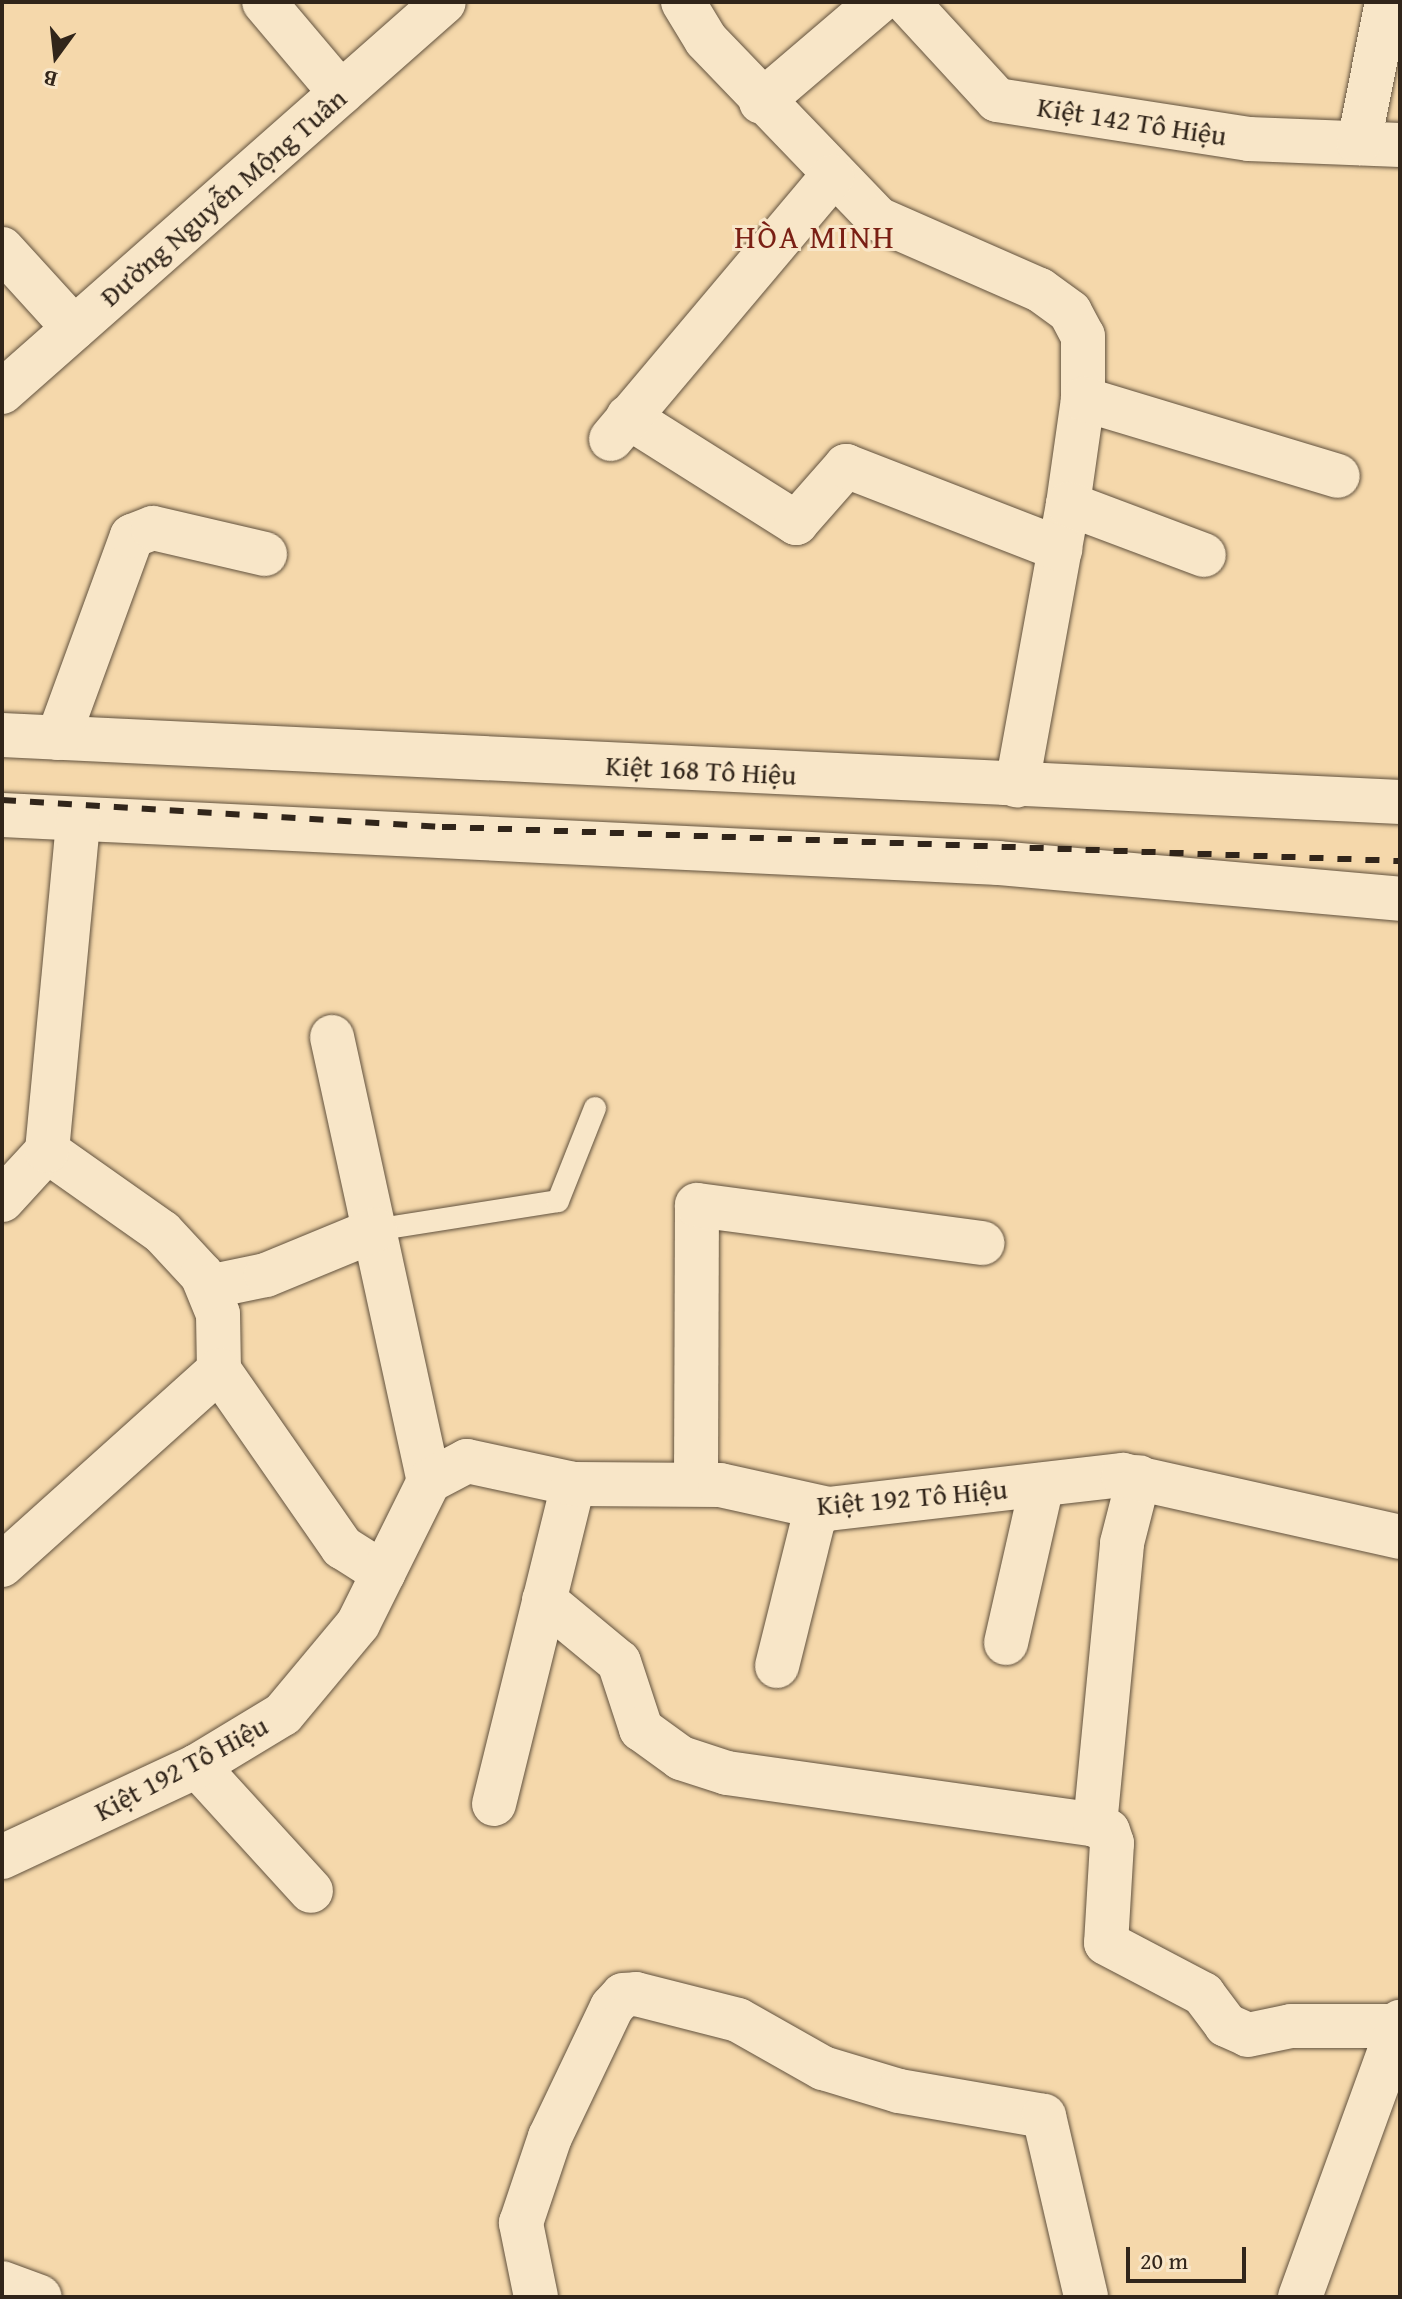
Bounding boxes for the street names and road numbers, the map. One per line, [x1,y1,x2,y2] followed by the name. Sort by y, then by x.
[93,81,353,313] street label: Đường Nguyễn Mộng Tuân
[1035,89,1229,153] street label: Kiệt 142 Tô Hiệu
[605,748,797,792] street label: Kiệt 168 Tô Hiệu
[815,1472,1009,1522] street label: Kiệt 192 Tô Hiệu
[89,1708,273,1828] street label: Kiệt 192 Tô Hiệu

